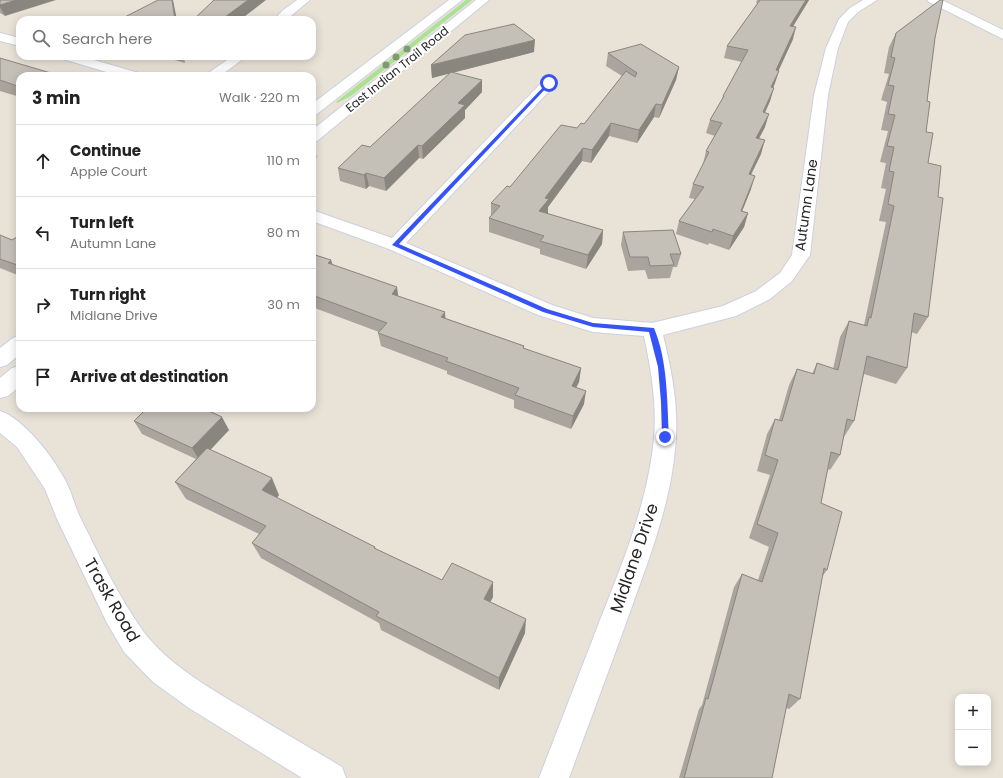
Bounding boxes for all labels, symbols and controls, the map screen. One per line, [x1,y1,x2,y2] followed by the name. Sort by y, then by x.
[16,16,316,60] search box
[342,22,452,116] street label: East Indian Trail Road
[30,27,52,49] icon: search
[62,28,152,49] text: Search here
[540,74,558,92] route start
[32,86,80,110] text: 3 min
[219,88,300,107] text: Walk · 220 m
[70,140,141,161] text: Continue
[32,150,54,172] icon: ahead
[267,151,300,170] text: 110 m
[790,157,822,252] street label: Autumn Lane
[70,162,147,181] text: Apple Court
[70,212,134,233] text: Turn left
[32,222,54,244] icon: left
[267,223,300,242] text: 80 m
[70,234,156,253] text: Autumn Lane
[70,284,146,305] text: Turn right
[32,294,54,316] icon: right
[267,295,300,314] text: 30 m
[70,306,158,325] text: Midlane Drive
[32,366,54,388] icon: arrive
[70,366,228,387] text: Arrive at destination
[656,428,674,446] route end
[604,500,664,616] street label: Midlane Drive
[78,554,146,646] street label: Trask Road
[955,694,991,766] map controls
[955,694,991,730] button: +
[955,730,991,766] button: −

